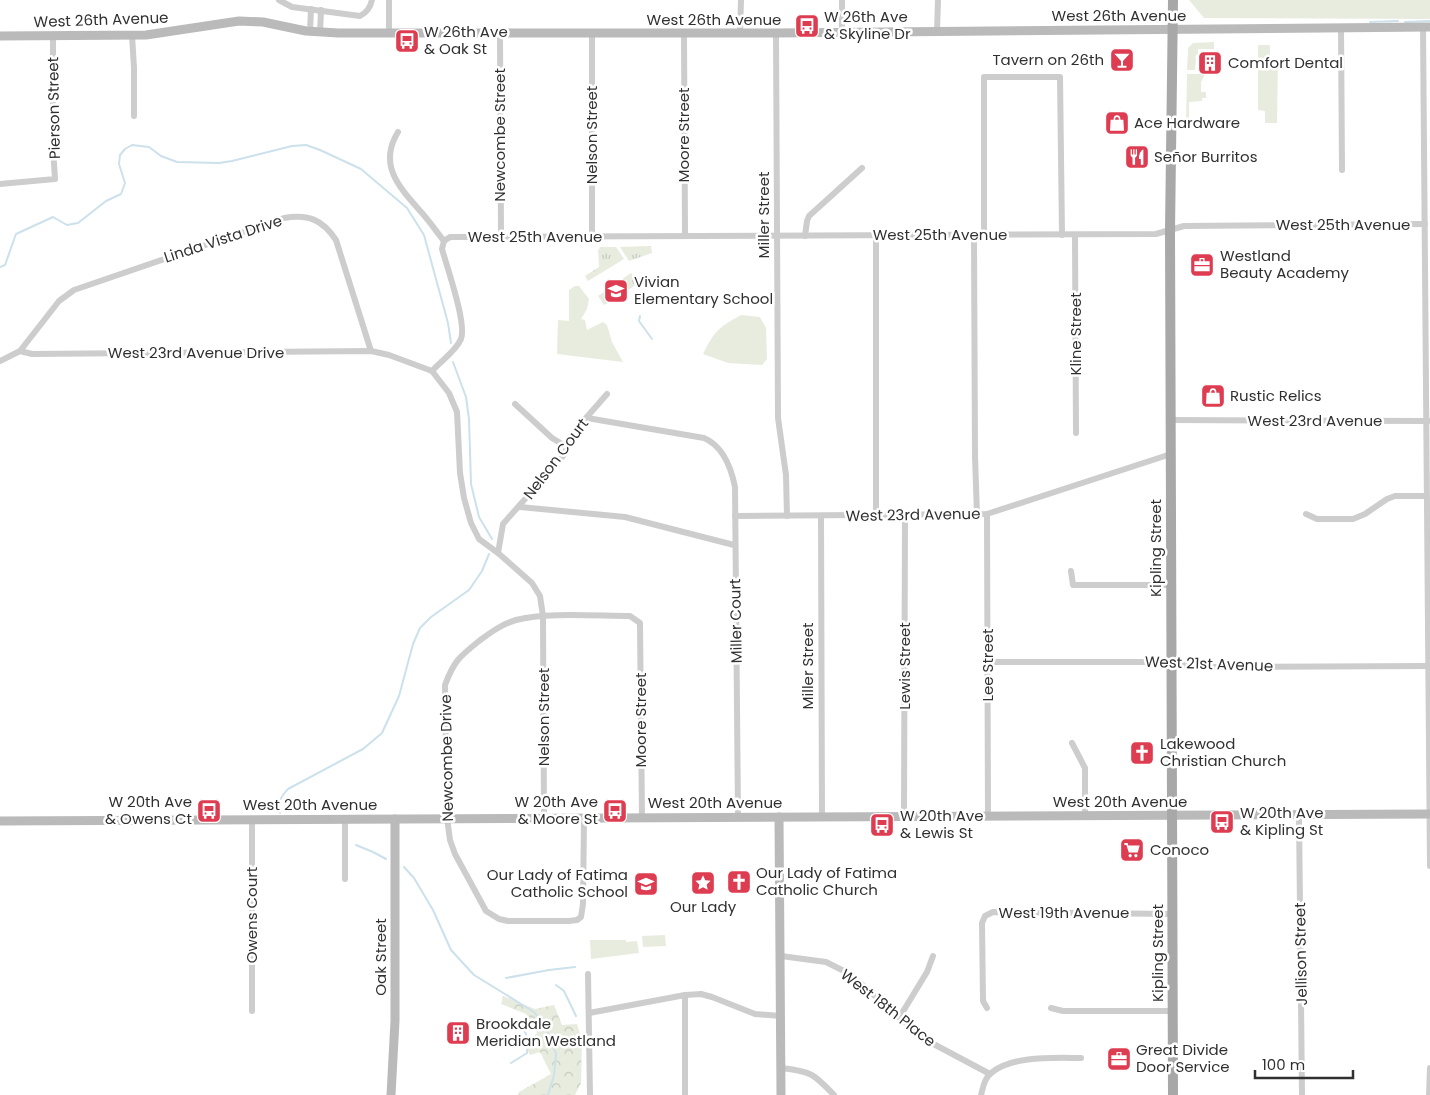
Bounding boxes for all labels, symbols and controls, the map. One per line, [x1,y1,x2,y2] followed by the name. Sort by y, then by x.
[1052,5,1186,26] street label: West 26th Avenue
[824,6,911,44] place label: W 26th Ave & Skyline Dr
[33,7,169,32] street label: West 26th Avenue
[647,9,781,30] street label: West 26th Avenue
[794,13,820,39] bus stop icon: W 26th Ave & Skyline Dr
[424,21,508,59] place label: W 26th Ave & Oak St
[394,28,420,54] bus stop icon: W 26th Ave & Oak St
[1109,47,1135,73] bar icon: Tavern on 26th
[992,49,1104,70] place label: Tavern on 26th
[1197,50,1223,76] building icon: Comfort Dental
[1228,52,1343,73] place label: Comfort Dental
[42,57,65,159] street label: Pierson Street
[489,68,510,202] street label: Newcombe Street
[581,86,602,184] street label: Nelson Street
[673,88,694,182] street label: Moore Street
[1104,110,1130,136] shop icon: Ace Hardware
[1134,112,1240,133] place label: Ace Hardware
[1124,144,1150,170] restaurant icon: Señor Burritos
[1154,146,1258,167] place label: Señor Burritos
[753,172,774,258] street label: Miller Street
[161,210,285,268] street label: Linda Vista Drive
[1276,214,1410,235] street label: West 25th Avenue
[873,224,1007,245] street label: West 25th Avenue
[468,226,602,247] street label: West 25th Avenue
[1220,245,1349,283] place label: Westland Beauty Academy
[1189,252,1215,278] office icon: Westland Beauty Academy
[634,271,773,309] place label: Vivian Elementary School
[603,278,629,304] school or university icon: Vivian Elementary School
[1065,292,1086,376] street label: Kline Street
[108,342,284,363] street label: West 23rd Avenue Drive
[1200,383,1226,409] shop icon: Rustic Relics
[1230,385,1322,406] place label: Rustic Relics
[1248,410,1382,431] street label: West 23rd Avenue
[518,414,593,504] street label: Nelson Court
[1145,499,1166,597] street label: Kipling Street
[845,503,981,526] street label: West 23rd Avenue
[724,578,747,664] street label: Miller Court
[894,622,915,710] street label: Lewis Street
[797,623,818,709] street label: Miller Street
[977,628,998,702] street label: Lee Street
[1145,651,1273,676] street label: West 21st Avenue
[533,668,554,766] street label: Nelson Street
[630,673,651,767] street label: Moore Street
[435,694,458,822] street label: Newcombe Drive
[1160,733,1286,771] place label: Lakewood Christian Church
[1129,740,1155,766] church icon: Lakewood Christian Church
[105,791,192,829] place label: W 20th Ave & Owens Ct
[514,791,598,829] place label: W 20th Ave & Moore St
[1053,791,1187,812] street label: West 20th Avenue
[648,792,782,813] street label: West 20th Avenue
[243,794,377,815] street label: West 20th Avenue
[196,798,222,824] bus stop icon: W 20th Ave & Owens Ct
[602,798,628,824] bus stop icon: W 20th Ave & Moore St
[1240,802,1324,840] place label: W 20th Ave & Kipling St
[900,805,984,843] place label: W 20th Ave & Lewis St
[1209,809,1235,835] bus stop icon: W 20th Ave & Kipling St
[869,812,895,838] bus stop icon: W 20th Ave & Lewis St
[1119,837,1145,863] supermarket icon: Conoco
[1150,839,1209,860] place label: Conoco
[756,862,897,900] place label: Our Lady of Fatima Catholic Church
[487,864,628,902] place label: Our Lady of Fatima Catholic School
[241,867,262,963] street label: Owens Court
[726,869,752,895] church icon: Our Lady of Fatima Catholic Church
[690,870,716,896] place icon: Our Lady
[633,871,659,897] school or university icon: Our Lady of Fatima Catholic School
[670,896,737,917] place label: Our Lady
[999,902,1129,923] street label: West 19th Avenue
[1289,902,1312,1006] street label: Jellison Street
[1147,904,1168,1002] street label: Kipling Street
[370,918,391,996] street label: Oak Street
[836,964,940,1051] street label: West 18th Place
[476,1013,616,1051] place label: Brookdale Meridian Westland
[445,1020,471,1046] building icon: Brookdale Meridian Westland
[1136,1039,1230,1077] place label: Great Divide Door Service
[1106,1046,1132,1072] office icon: Great Divide Door Service
[1255,1048,1352,1080] scale bar
[1262,1054,1305,1075] text: 100 m

